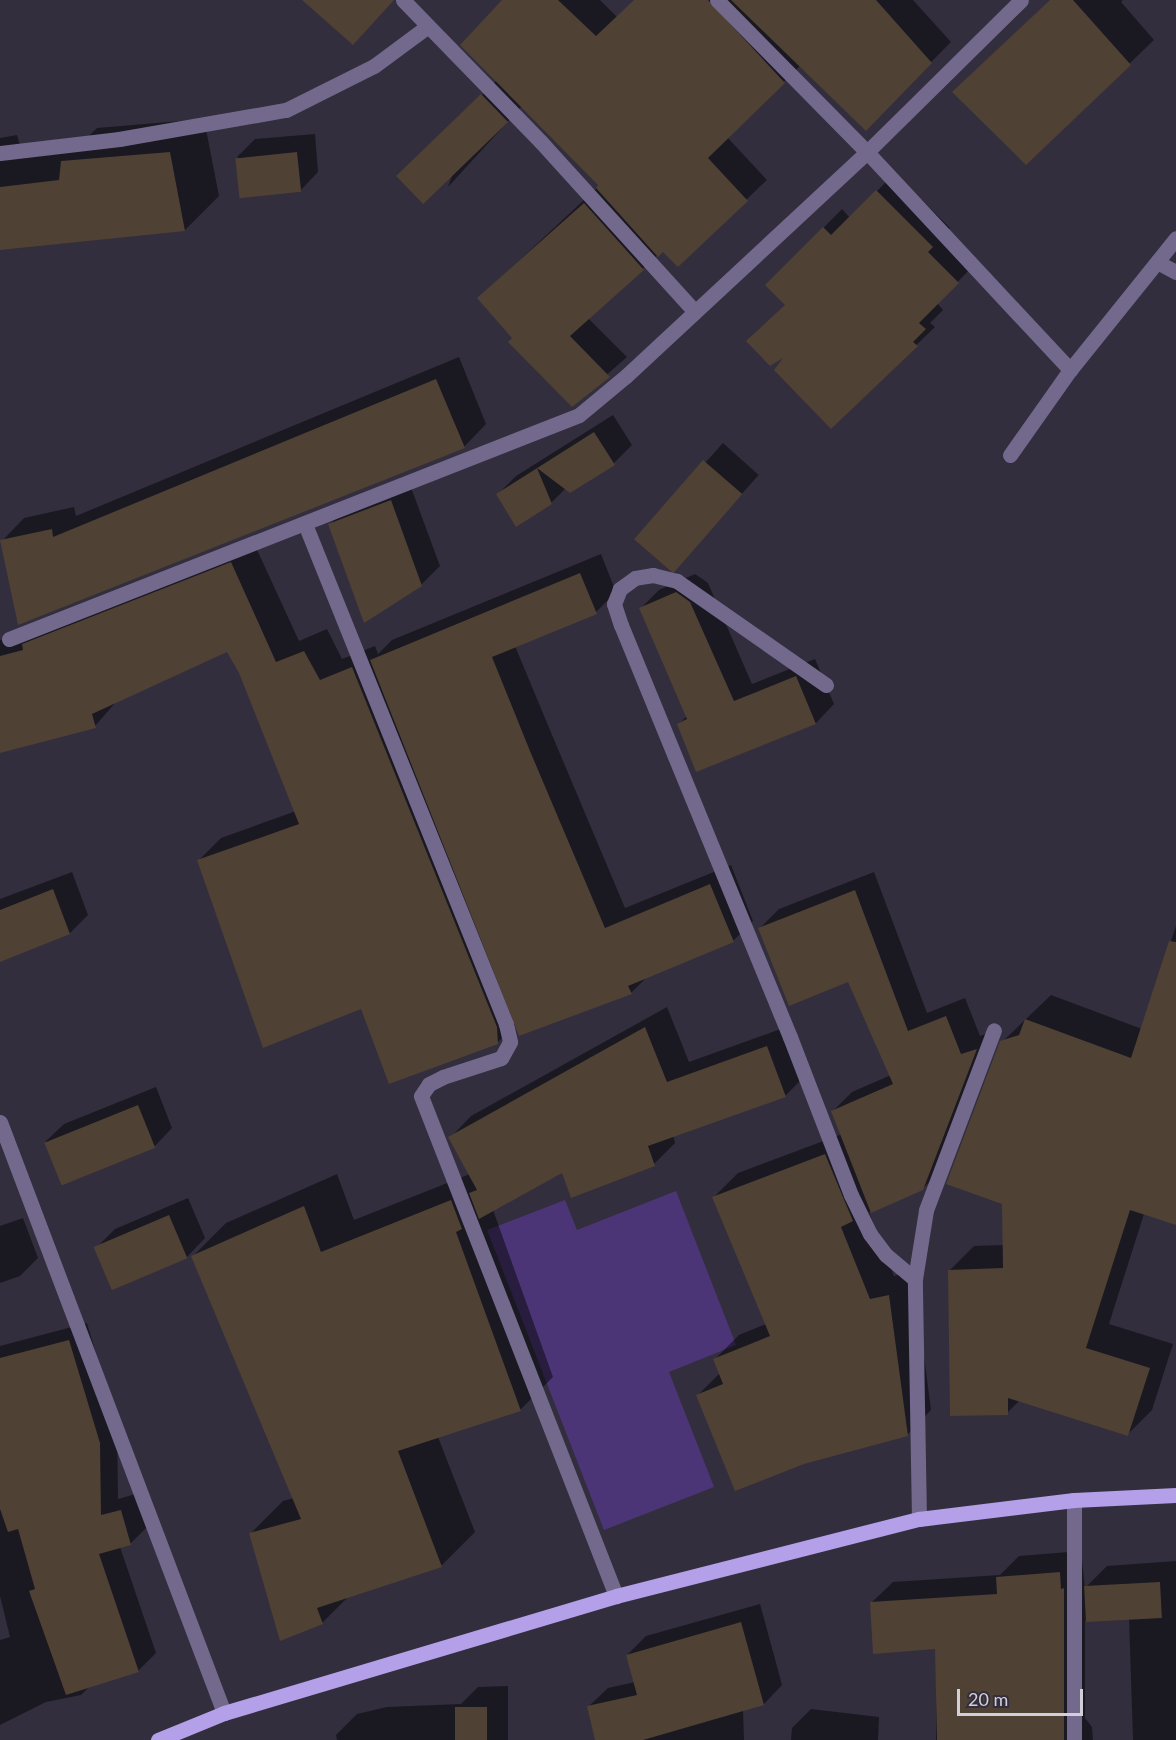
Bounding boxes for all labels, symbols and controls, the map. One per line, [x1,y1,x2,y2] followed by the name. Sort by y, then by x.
[960,1677,1086,1715] scale bar
[968,1688,1008,1710] text: 20 m

